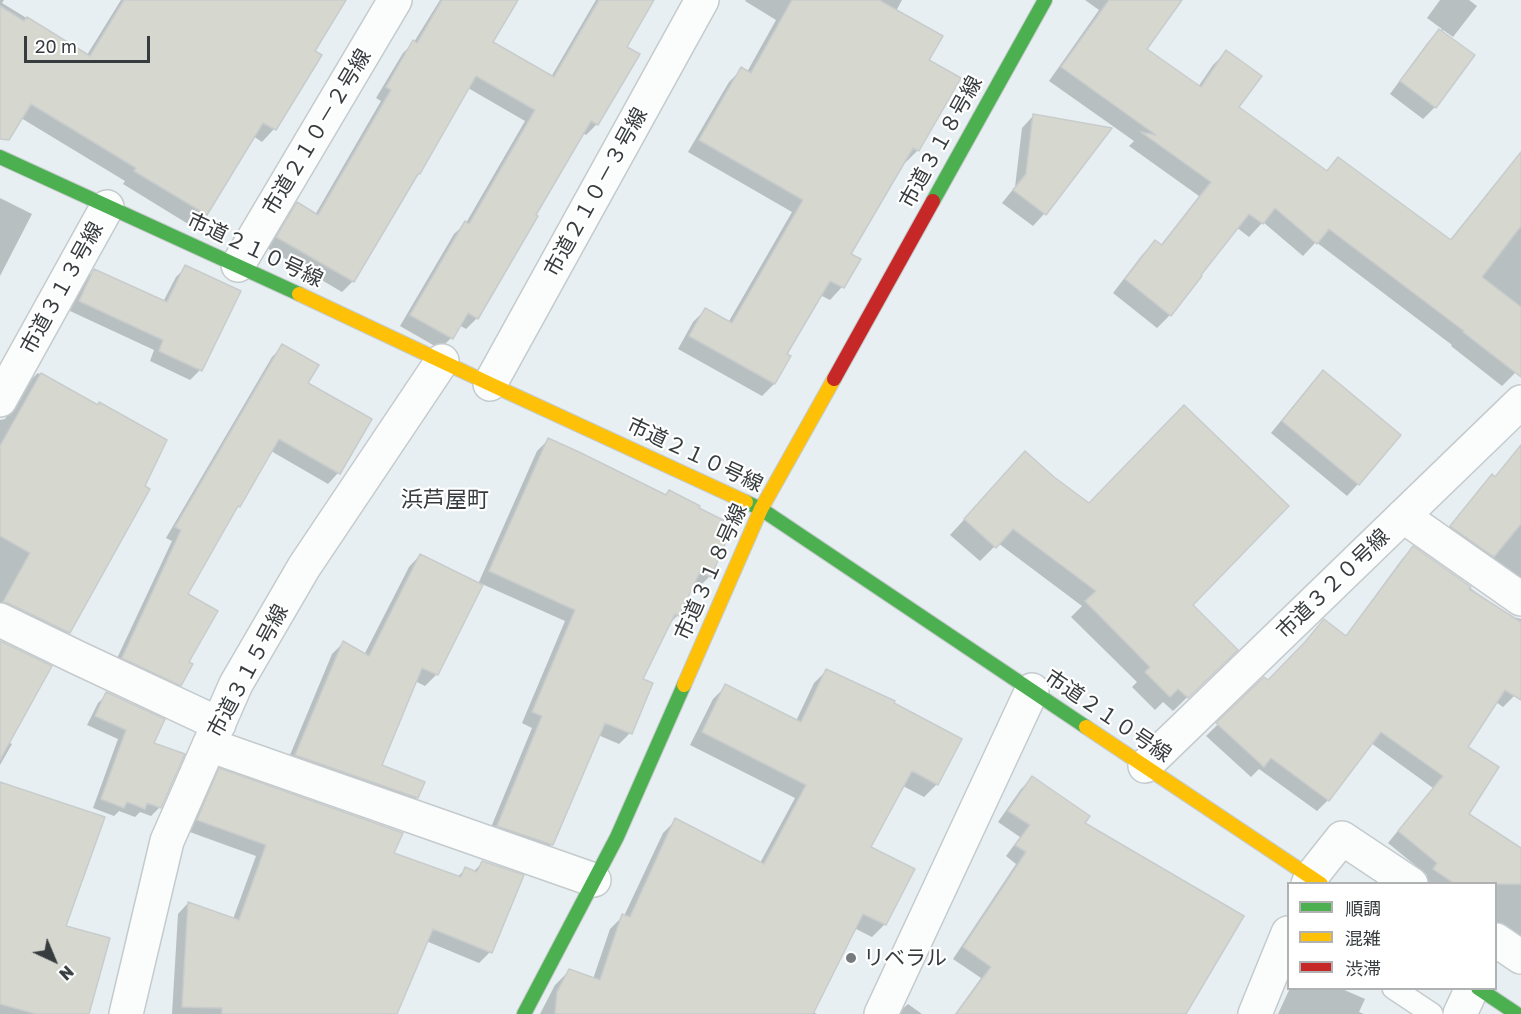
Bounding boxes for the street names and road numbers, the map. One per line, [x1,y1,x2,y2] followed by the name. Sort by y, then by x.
[258,45,376,219] street label: 市道２１０－２号線
[894,72,988,212] street label: 市道３１８号線
[539,103,653,281] street label: 市道２１０－３号線
[183,208,327,292] street label: 市道２１０号線
[15,218,109,358] street label: 市道３１３号線
[623,413,767,497] street label: 市道２１０号線
[670,500,752,644] street label: 市道３１８号線
[1271,524,1395,644] street label: 市道３２０号線
[202,600,294,742] street label: 市道３１５号線
[1040,664,1176,768] street label: 市道２１０号線

